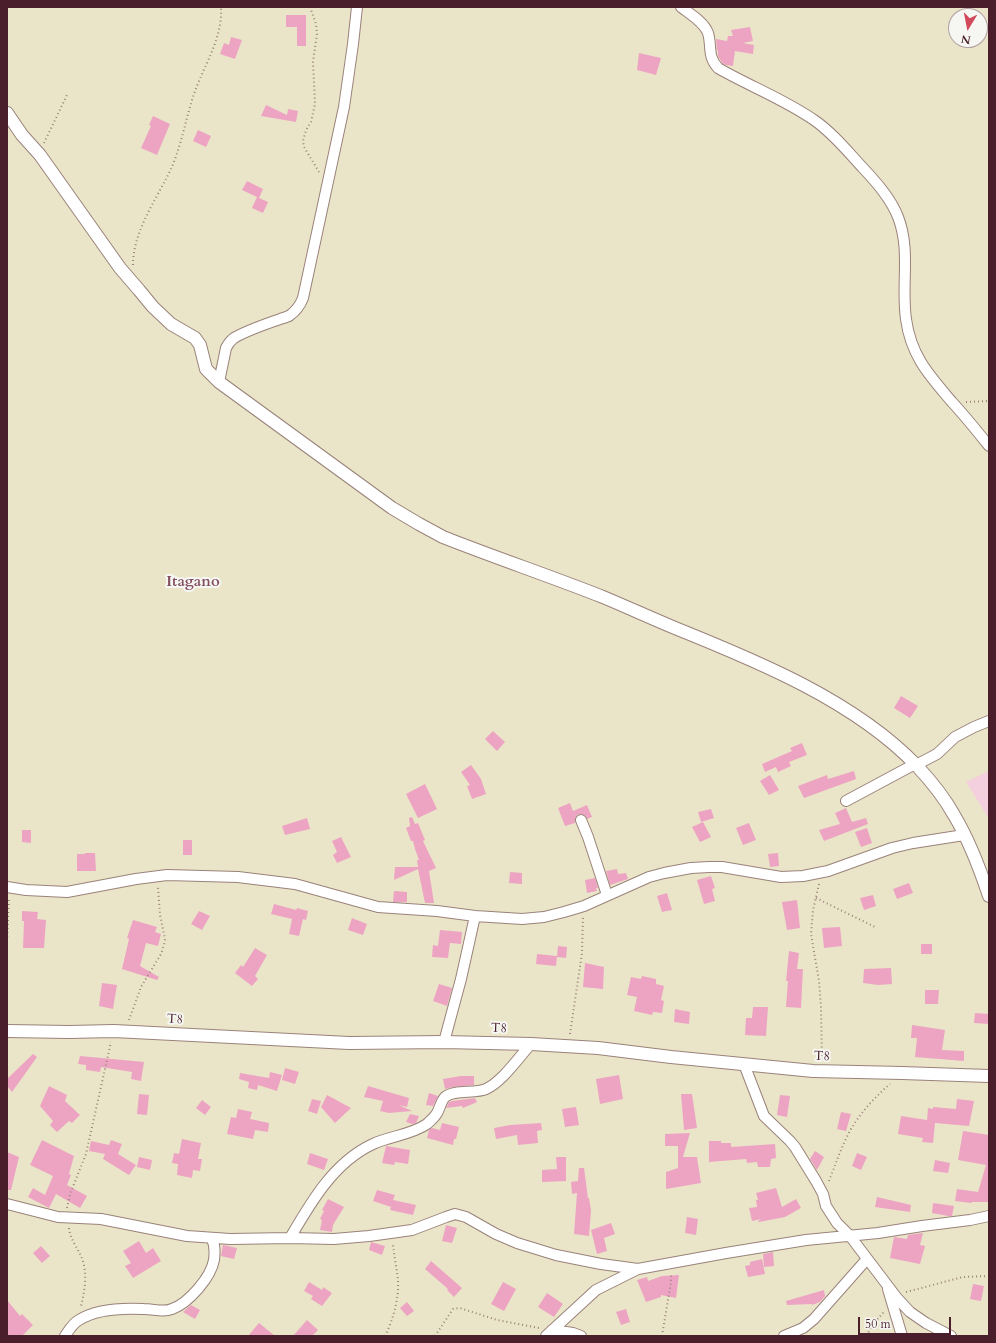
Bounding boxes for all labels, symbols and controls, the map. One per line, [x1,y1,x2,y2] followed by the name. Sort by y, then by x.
[948,8,988,48] north arrow
[960,31,972,48] text: N
[166,574,220,592] district label: Itagano
[167,1012,183,1028] street label: T8
[491,1021,507,1037] street label: T8
[814,1049,830,1065] street label: T8
[860,1309,953,1335] scale bar
[865,1316,891,1332] text: 50 m

